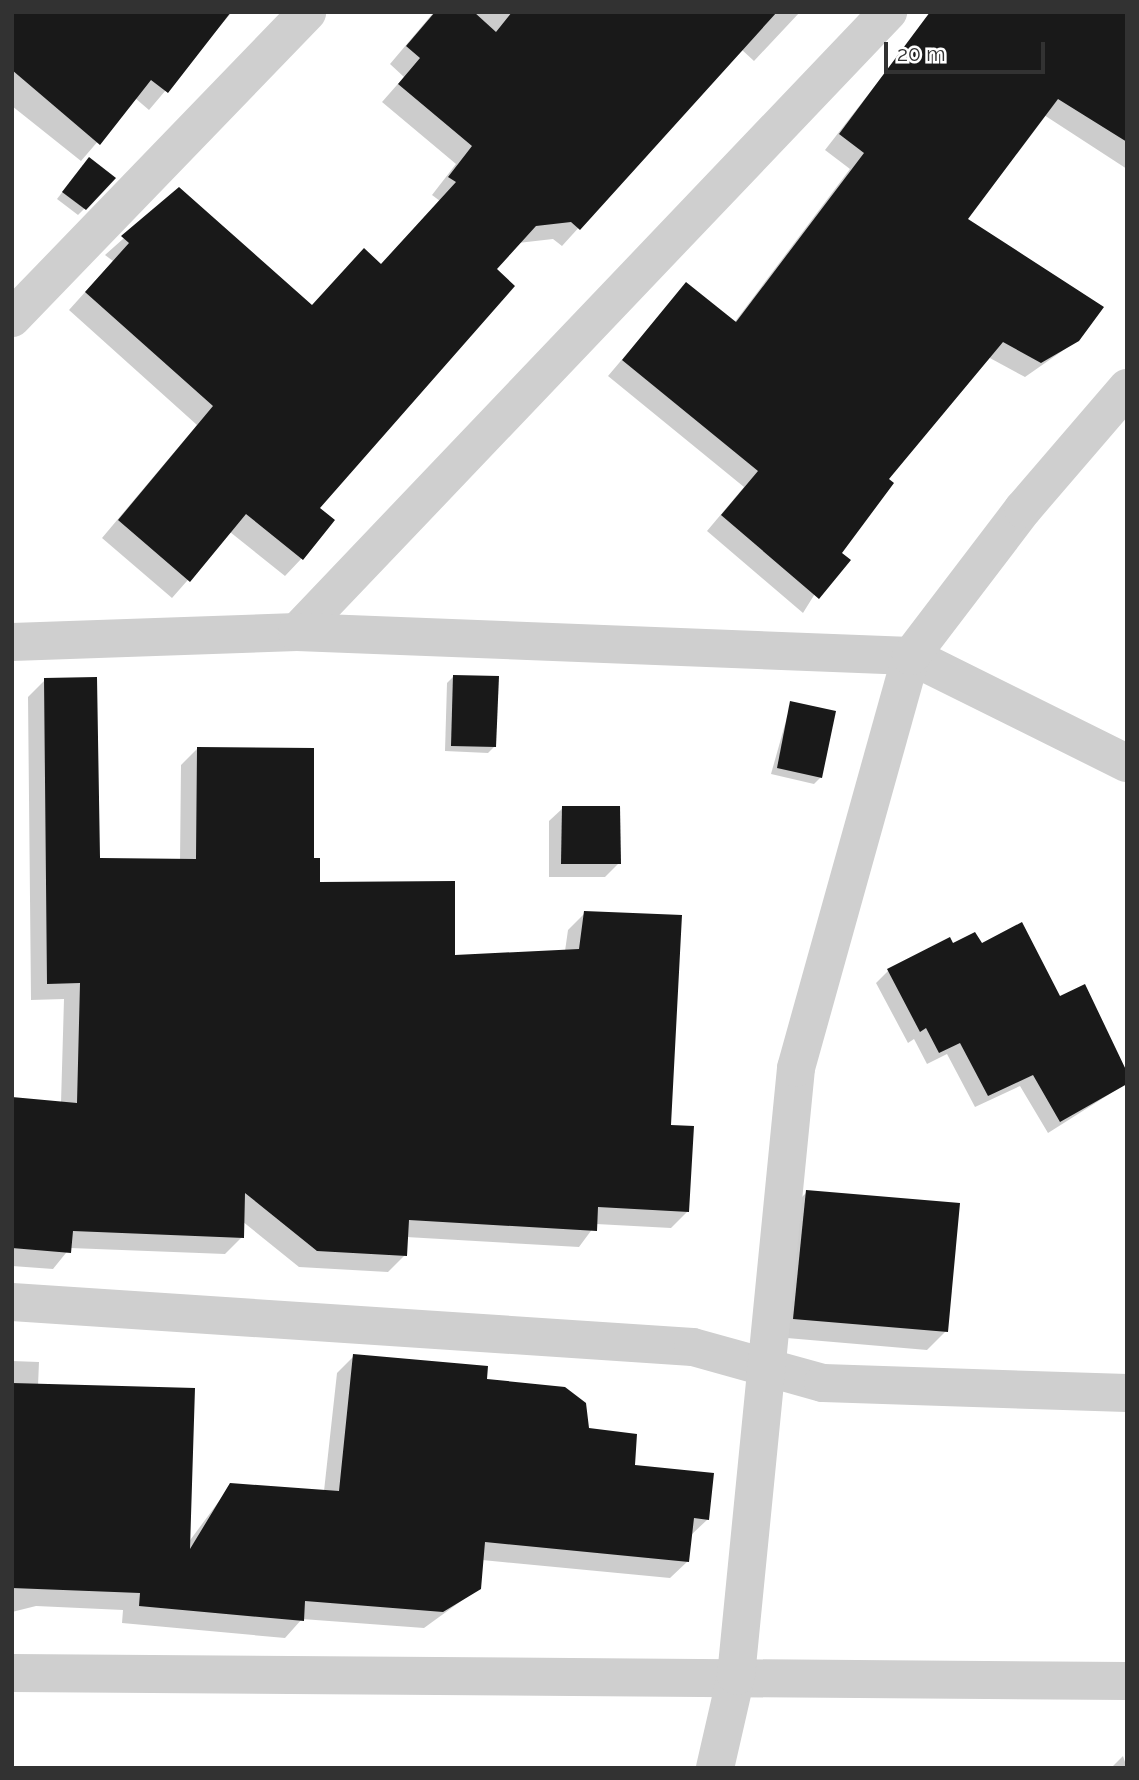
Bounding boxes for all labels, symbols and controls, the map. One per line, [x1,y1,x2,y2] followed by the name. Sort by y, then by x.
[887,28,1048,72] scale bar
[897,41,945,66] text: 20 m

